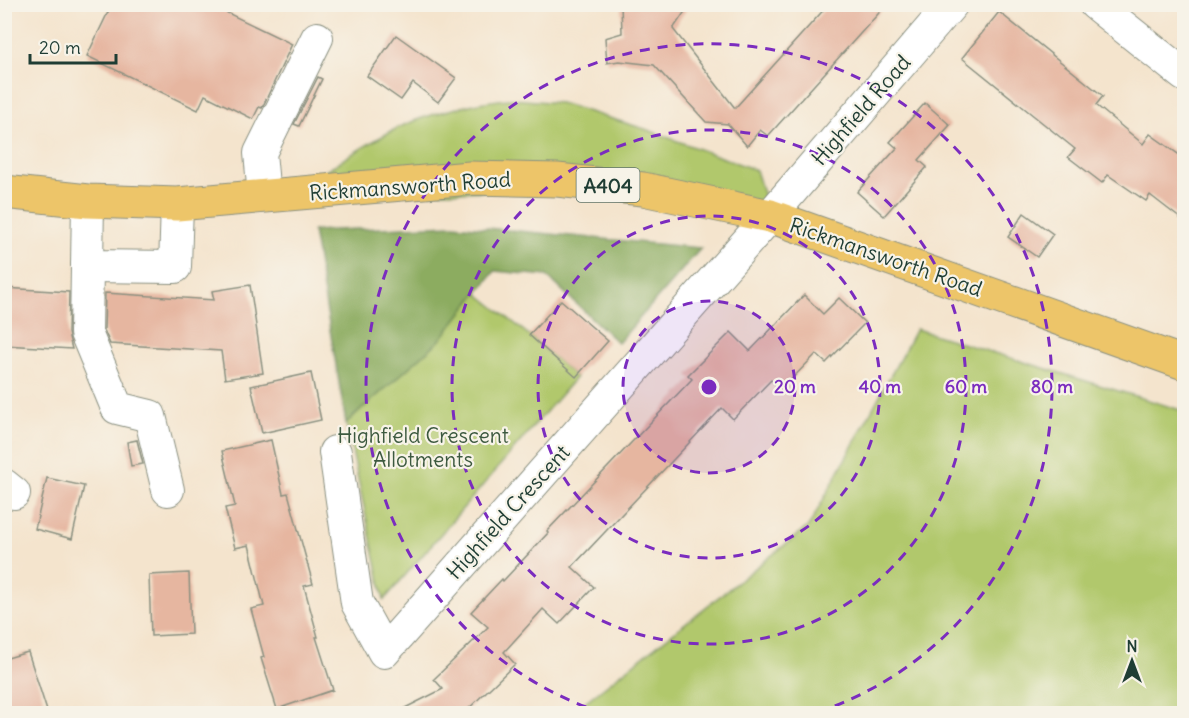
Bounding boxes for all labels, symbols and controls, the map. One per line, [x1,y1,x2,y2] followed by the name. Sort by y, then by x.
[30,27,116,65] scale bar
[39,36,81,59] text: 20 m
[806,49,916,171] street label: Highfield Road
[308,165,512,207] street label: Rickmansworth Road
[576,168,640,202] road number: A404
[786,211,986,303] street label: Rickmansworth Road
[774,375,816,398] text: 20 m
[859,375,901,398] text: 40 m
[945,375,987,398] text: 60 m
[1031,375,1073,398] text: 80 m
[699,377,719,397] centre of rings
[337,422,509,473] park label: Highfield Crescent Allotments
[441,439,575,585] street label: Highfield Crescent
[1102,631,1162,691] north arrow
[1126,636,1138,656] text: N

